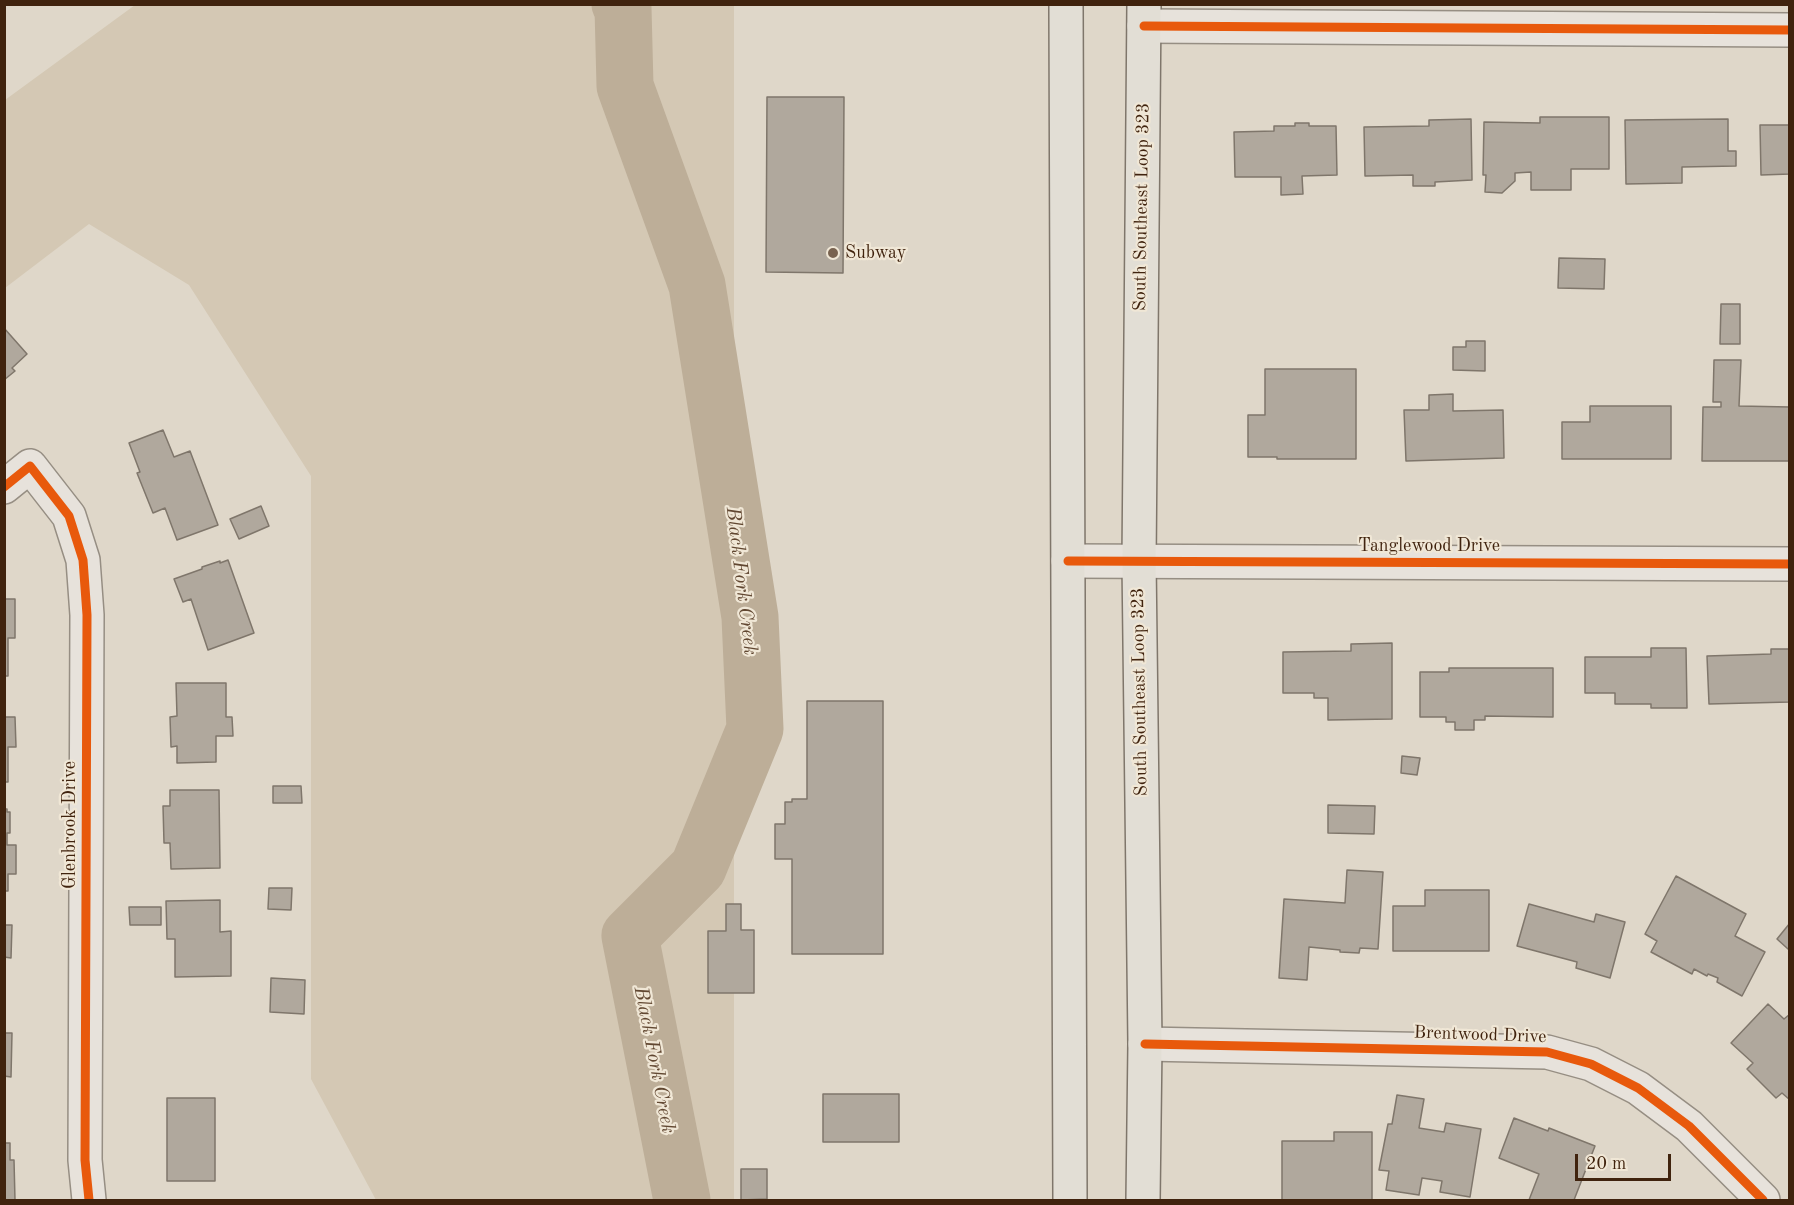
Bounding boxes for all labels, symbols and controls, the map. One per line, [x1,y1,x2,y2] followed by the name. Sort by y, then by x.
[1129,103,1155,311] street label: South Southeast Loop 323
[845,242,906,264] place label: Subway
[826,246,840,260] marker: Subway
[720,505,762,657] water label: Black Fork Creek
[1358,535,1500,557] street label: Tanglewood Drive
[1127,588,1153,796] street label: South Southeast Loop 323
[59,761,81,889] street label: Glenbrook Drive
[628,984,680,1136] water label: Black Fork Creek
[1413,1022,1547,1048] street label: Brentwood Drive
[1578,1142,1674,1180] scale bar
[1586,1155,1626,1173] text: 20 m

